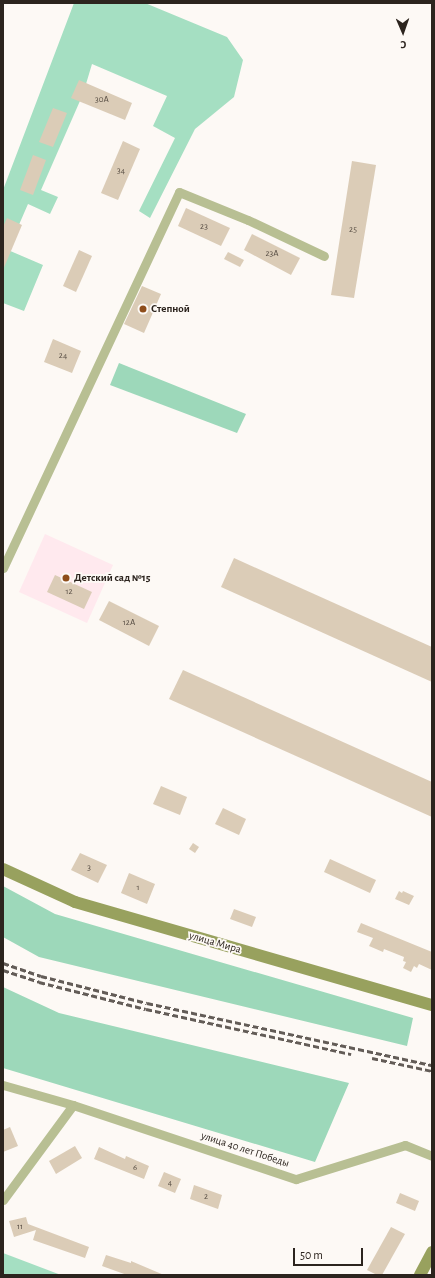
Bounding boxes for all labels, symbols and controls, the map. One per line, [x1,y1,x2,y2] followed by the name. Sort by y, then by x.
[383,12,423,52] north arrow
[400,39,407,50] text: С
[95,95,109,105] house number: 30А
[117,166,125,176] house number: 34
[200,222,208,232] house number: 23
[349,225,357,235] house number: 25
[265,249,279,259] house number: 23А
[151,302,190,316] place label: Степной
[138,304,148,314] marker: Степной
[59,351,67,361] house number: 24
[74,571,150,585] place label: Детский сад №15
[61,573,71,583] marker: Детский сад №15
[65,587,73,597] house number: 12
[123,618,135,628] house number: 12А
[87,863,91,873] house number: 3
[136,883,140,893] house number: 1
[188,929,242,957] street label: улица Мира
[199,1130,291,1170] street label: улица 40 лет Победы
[133,1163,137,1173] house number: 6
[168,1178,172,1188] house number: 4
[204,1192,208,1202] house number: 2
[17,1222,23,1232] house number: 11
[295,1240,365,1266] scale bar
[300,1249,323,1261] text: 50 m

